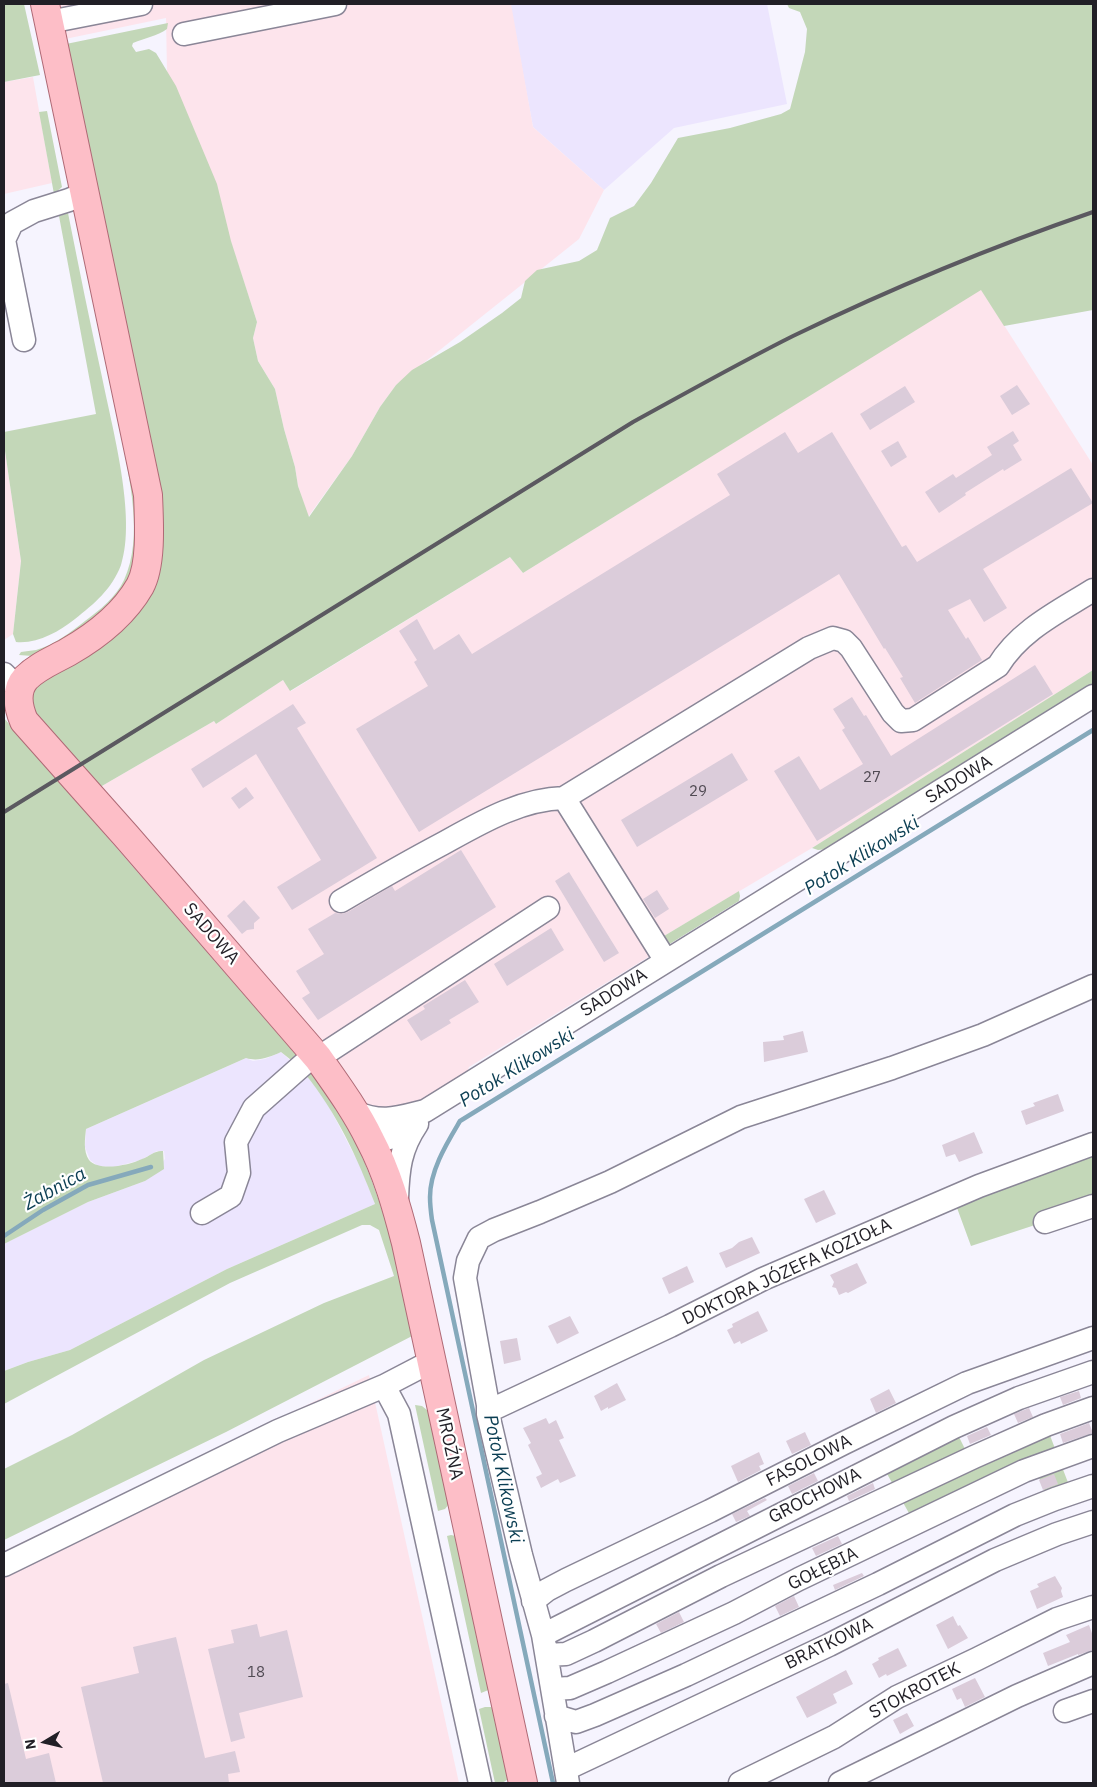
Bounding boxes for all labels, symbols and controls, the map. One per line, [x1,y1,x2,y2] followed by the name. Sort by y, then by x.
[922,751,996,809] street label: SADOWA
[863,769,881,787] house number: 27
[689,783,707,801] house number: 29
[800,812,924,900] water label: Potok Klikowski
[178,899,244,969] street label: SADOWA
[577,964,651,1022] street label: SADOWA
[455,1024,579,1112] water label: Potok Klikowski
[20,1162,90,1216] water label: Żabnica
[679,1214,895,1330] street label: DOKTORA JÓZEFA KOZIOŁA
[431,1406,467,1482] street label: MROŹNA
[478,1413,528,1545] water label: Potok Klikowski
[763,1430,855,1492] street label: FASOLOWA
[765,1464,865,1528] street label: GROCHOWA
[784,1543,862,1595] street label: GOŁĘBIA
[782,1613,876,1675] street label: BRATKOWA
[866,1658,964,1724] street label: STOKROTEK
[247,1664,265,1682] house number: 18
[20,1717,70,1767] north arrow
[21,1738,40,1751] text: N

